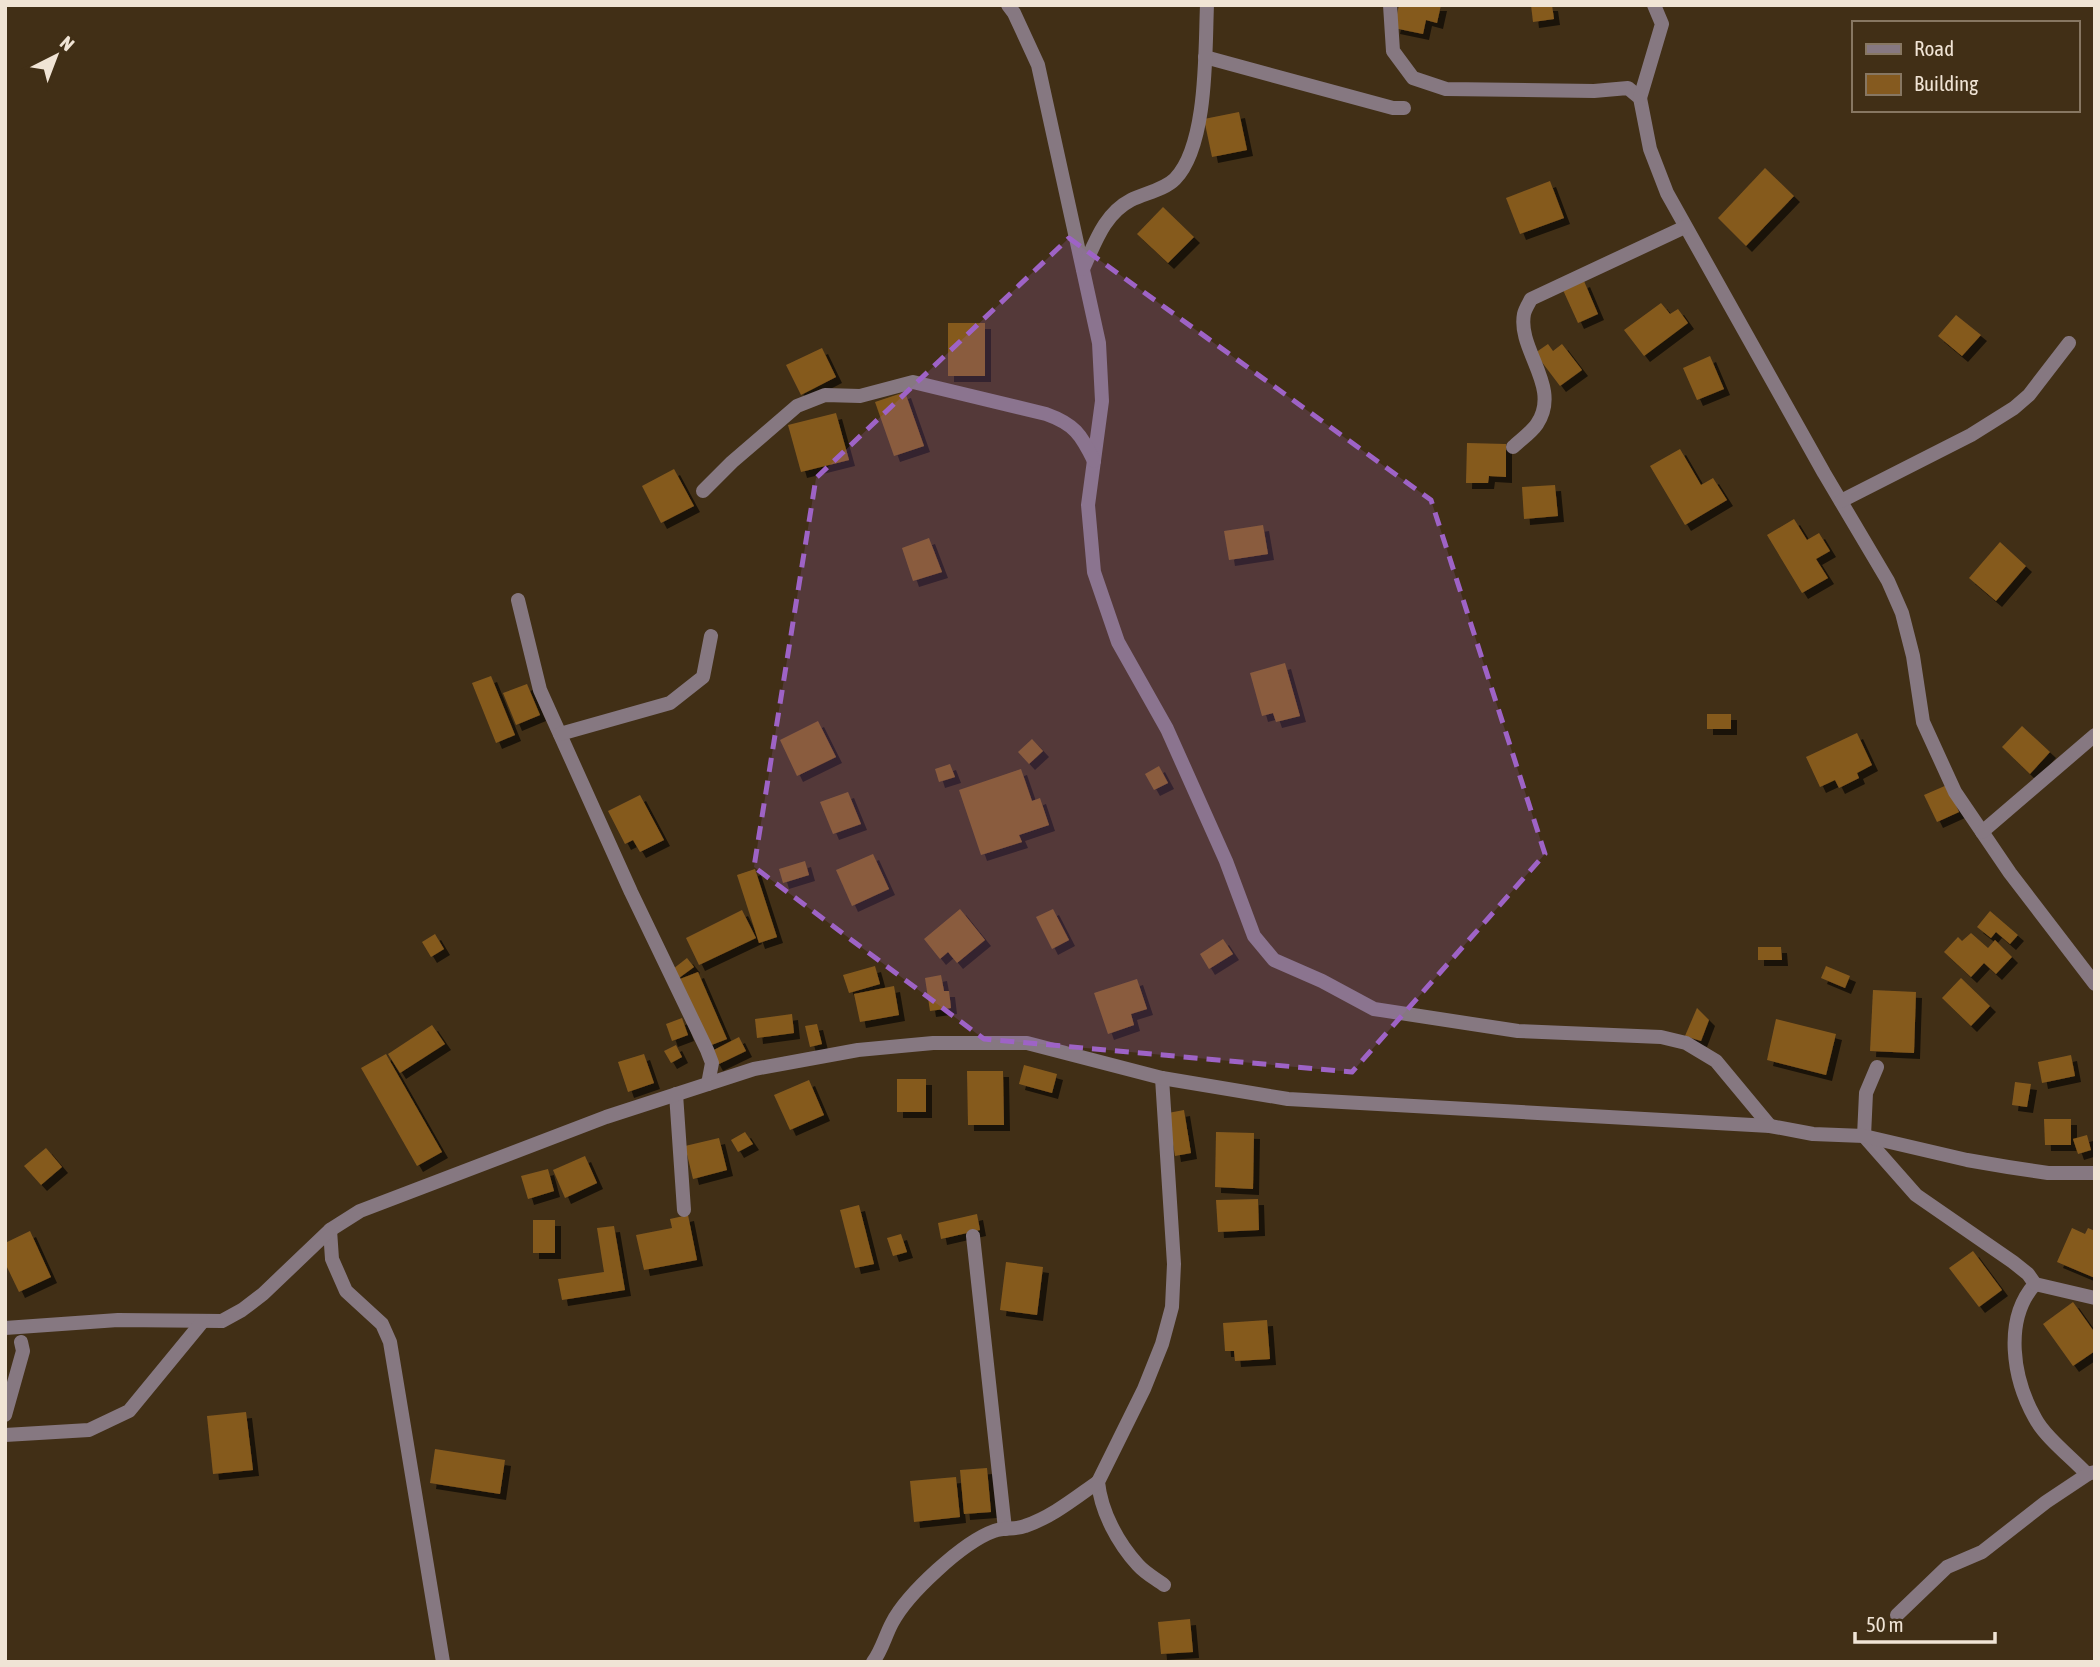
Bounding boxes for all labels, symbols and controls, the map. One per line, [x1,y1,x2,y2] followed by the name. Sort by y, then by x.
[21,21,91,91] north arrow
[1852,21,2079,112] legend
[56,31,79,55] text: N
[1914,36,1954,60] text: Road
[1914,71,1978,95] text: Building
[1855,1600,1995,1644] scale bar
[1866,1612,1904,1636] text: 50 m

